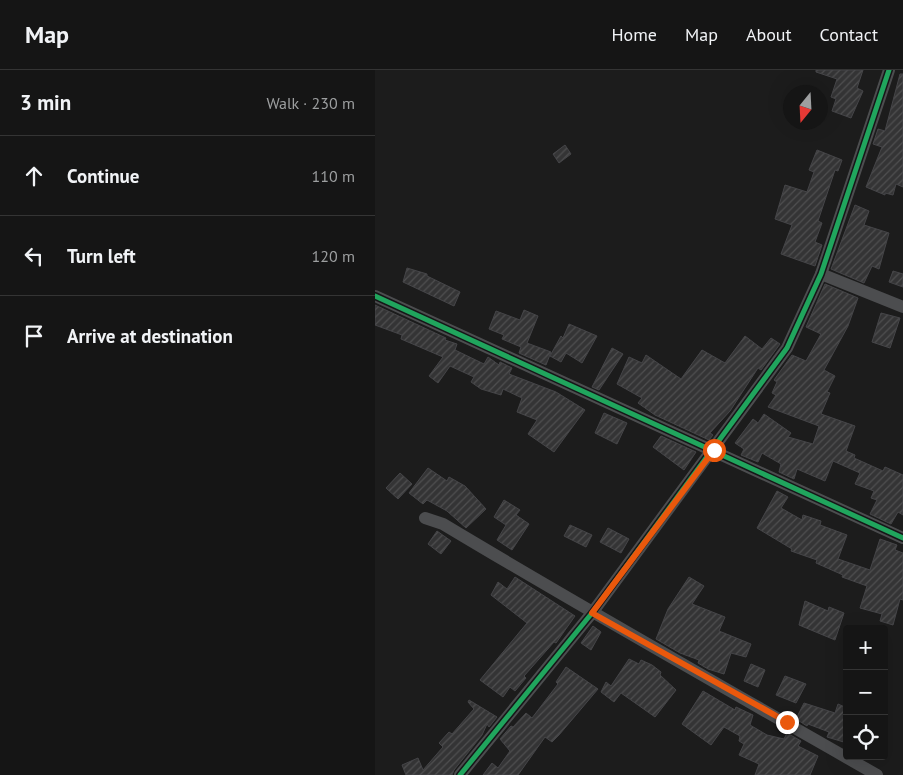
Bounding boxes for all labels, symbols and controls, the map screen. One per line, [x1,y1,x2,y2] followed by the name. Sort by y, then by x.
[25,19,69,50] text: Map
[611,23,657,46] text: Home
[685,23,718,46] text: Map
[746,23,792,46] text: About
[820,23,878,46] text: Contact
[783,85,828,130] north arrow
[20,89,71,116] text: 3 min
[266,93,355,113] text: Walk · 230 m
[20,162,48,190] icon: ahead
[67,164,139,188] text: Continue
[312,166,355,186] text: 110 m
[20,242,48,270] icon: left
[67,244,136,268] text: Turn left
[312,246,355,266] text: 120 m
[20,322,48,350] icon: arrive
[67,324,233,348] text: Arrive at destination
[703,439,726,462] route start
[843,625,888,760] map controls
[843,625,888,670] button: +
[843,670,888,715] button: −
[776,711,799,734] route end
[843,715,888,760] button: locate

